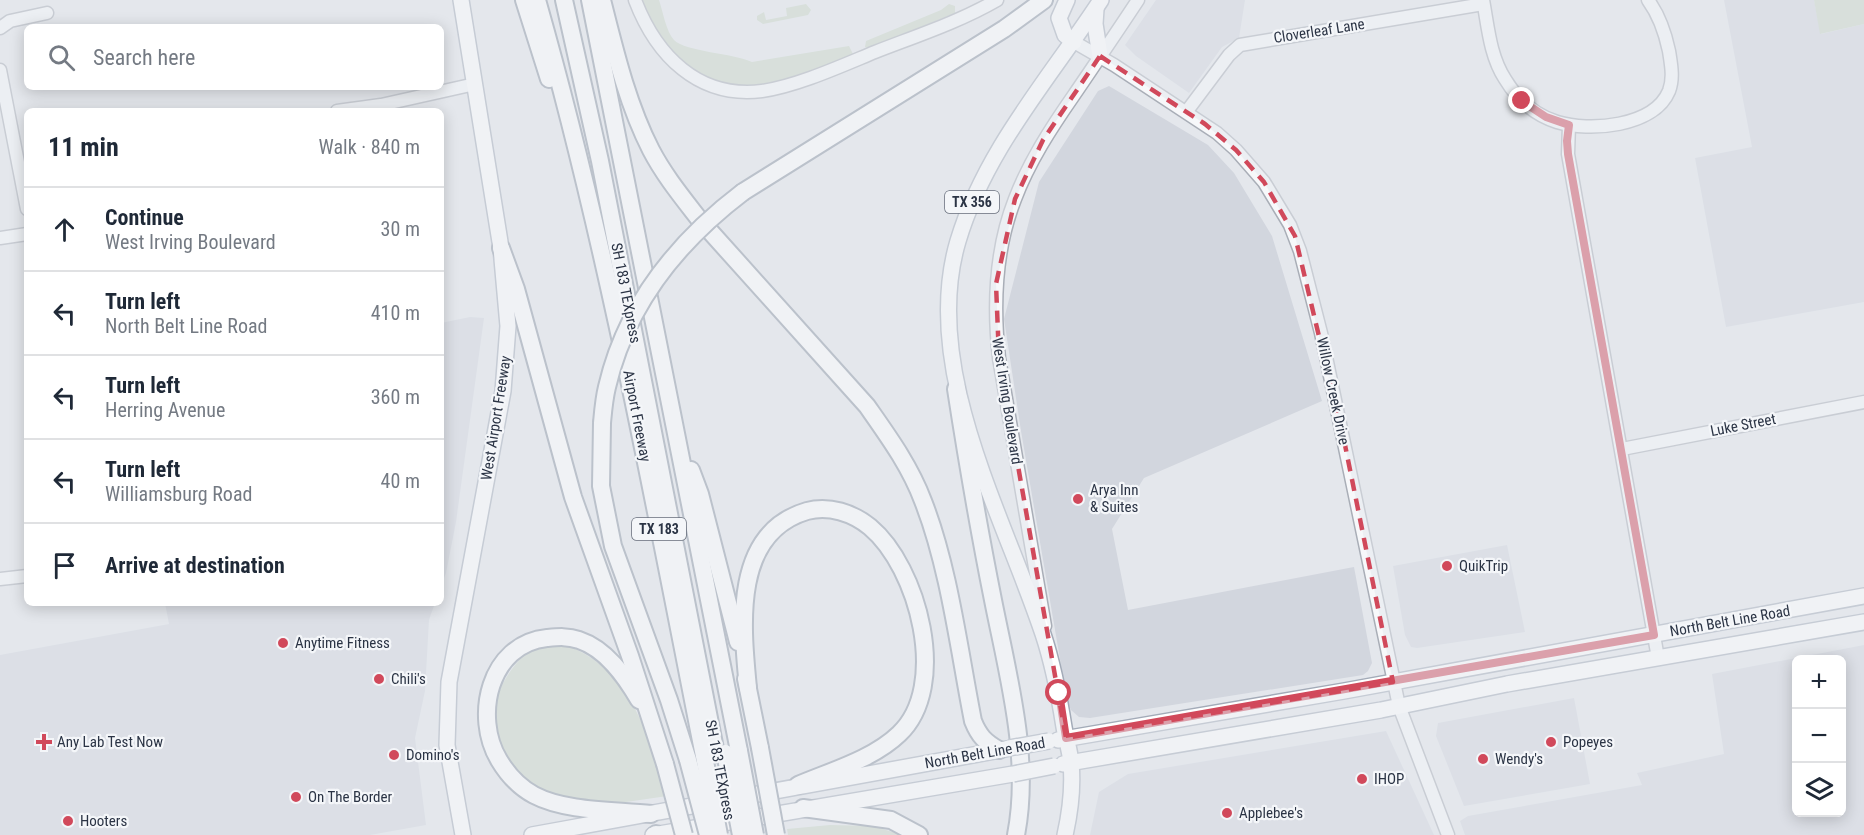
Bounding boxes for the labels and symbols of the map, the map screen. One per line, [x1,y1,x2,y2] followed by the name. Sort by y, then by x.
[1272,15,1366,47] street label: Cloverleaf Lane
[1508,87,1534,113] route end
[945,191,999,213] road number: TX 356
[607,241,645,345] street label: SH 183 TEXpress
[988,336,1026,466] street label: West Irving Boulevard
[1313,336,1353,446] street label: Willow Creek Drive
[477,354,515,482] street label: West Airport Freeway
[619,369,655,463] street label: Airport Freeway
[1709,410,1777,440] street label: Luke Street
[1090,481,1139,516] place label: Arya Inn & Suites
[1071,492,1085,506] marker: Arya Inn & Suites
[632,518,686,540] road number: TX 183
[1459,557,1508,575] place label: QuikTrip
[1440,559,1454,573] marker: QuikTrip
[1668,602,1792,640] street label: North Belt Line Road
[295,634,390,652] place label: Anytime Fitness
[276,636,290,650] marker: Anytime Fitness
[391,670,426,688] place label: Chili's
[372,672,386,686] marker: Chili's
[1045,679,1071,705] route start
[701,718,739,822] street label: SH 183 TEXpress
[35,733,53,751] marker: Any Lab Test Now
[57,733,163,751] place label: Any Lab Test Now
[1563,733,1613,751] place label: Popeyes
[923,734,1047,772] street label: North Belt Line Road
[1544,735,1558,749] marker: Popeyes
[406,746,460,764] place label: Domino's
[387,748,401,762] marker: Domino's
[1495,750,1543,768] place label: Wendy's
[1476,752,1490,766] marker: Wendy's
[1374,770,1404,788] place label: IHOP
[1355,772,1369,786] marker: IHOP
[308,788,393,806] place label: On The Border
[289,790,303,804] marker: On The Border
[1239,804,1303,822] place label: Applebee's
[1220,806,1234,820] marker: Applebee's
[80,812,127,830] place label: Hooters
[61,814,75,828] marker: Hooters

